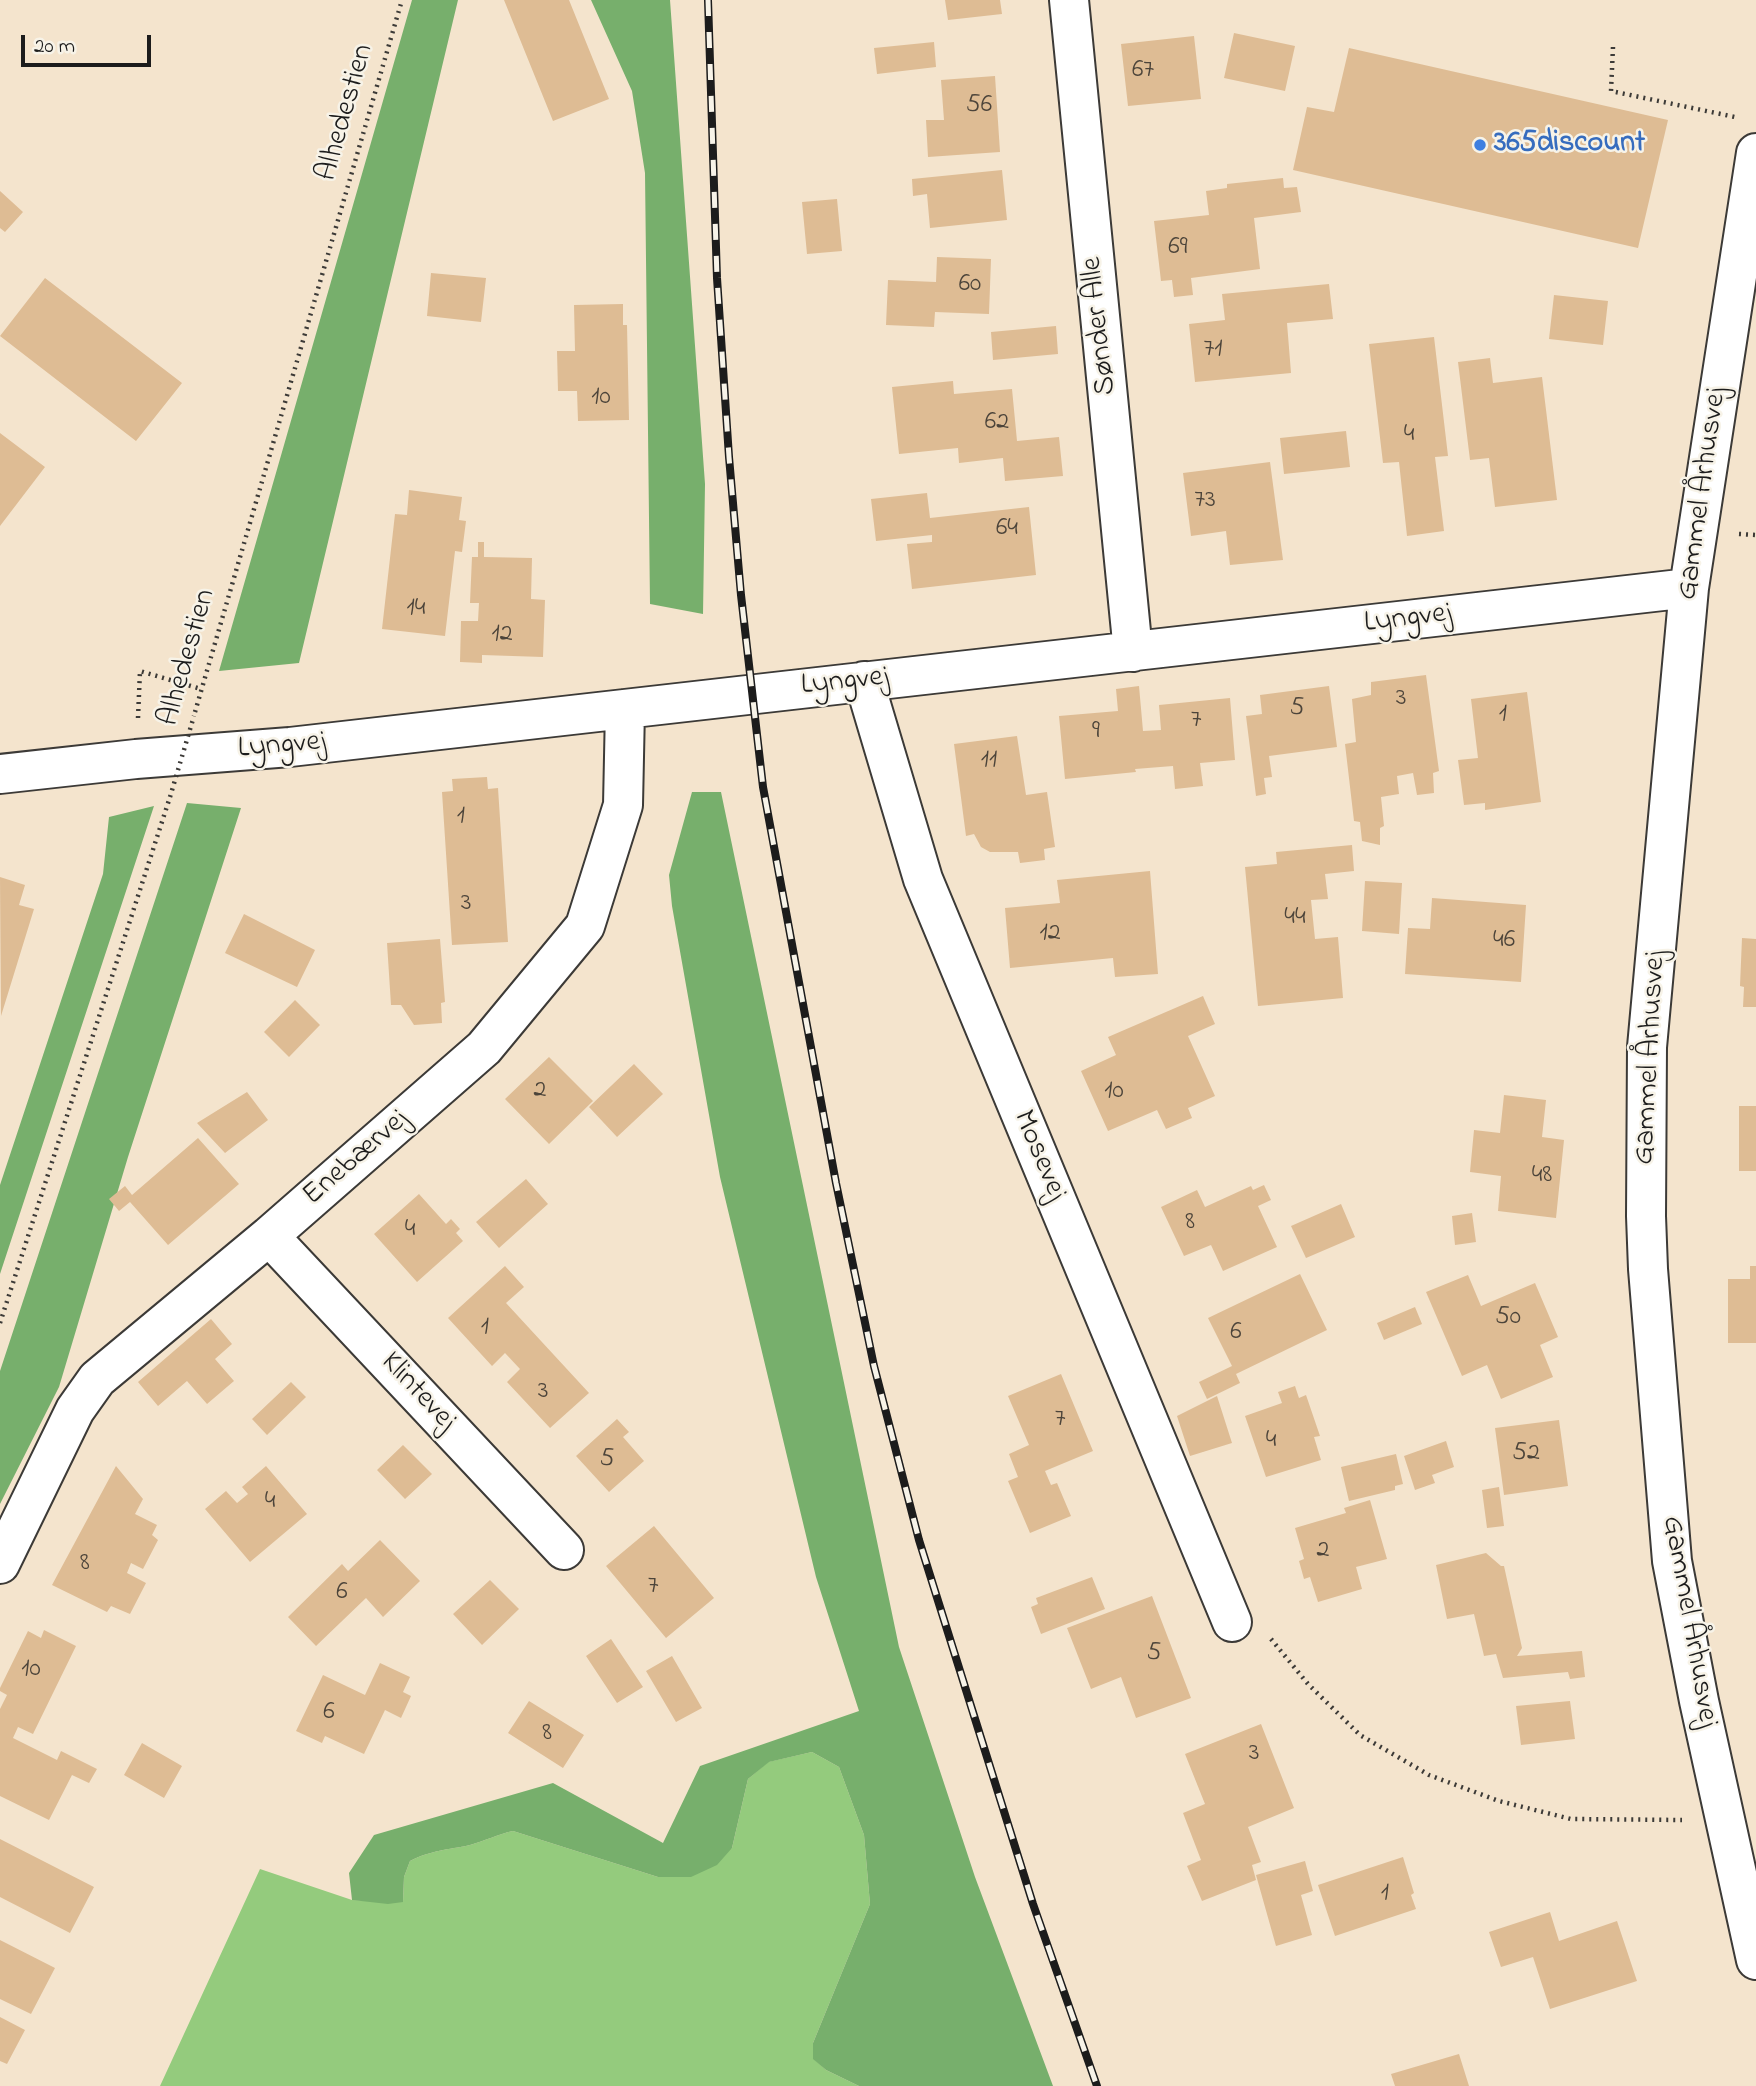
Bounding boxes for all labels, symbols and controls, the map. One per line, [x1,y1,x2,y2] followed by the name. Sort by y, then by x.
[24,21,154,65] scale bar
[34,32,75,62] text: 20 m
[310,41,384,185] street label: Alhedestien
[1132,56,1154,88] house number: 67
[966,91,992,123] house number: 56
[1494,127,1645,163] place label: 365discount
[1472,137,1488,153] marker: 365discount
[1168,233,1188,265] house number: 69
[1076,255,1126,397] street label: Sønder Alle
[959,270,981,302] house number: 60
[1204,335,1222,367] house number: 71
[591,383,611,415] house number: 10
[1671,386,1737,602] street label: Gammel Århusvej
[985,408,1009,440] house number: 62
[1404,420,1414,452] house number: 4
[1194,486,1216,518] house number: 73
[996,514,1018,546] house number: 64
[152,586,226,730] street label: Alhedestien
[407,594,425,626] house number: 14
[1362,597,1454,643] street label: Lyngvej
[491,620,513,652] house number: 12
[799,660,891,706] street label: Lyngvej
[1396,684,1406,716] house number: 3
[1290,694,1304,726] house number: 5
[1499,700,1507,732] house number: 1
[1191,706,1201,738] house number: 7
[1092,717,1100,749] house number: 9
[237,725,327,769] street label: Lyngvej
[981,746,997,778] house number: 11
[457,802,465,834] house number: 1
[461,889,471,921] house number: 3
[1284,903,1306,935] house number: 44
[1039,919,1061,951] house number: 12
[1493,926,1515,958] house number: 46
[1628,950,1676,1166] street label: Gammel Århusvej
[534,1076,546,1108] house number: 2
[1104,1077,1124,1109] house number: 10
[297,1103,417,1215] street label: Enebærvej
[1003,1106,1073,1206] street label: Mosevej
[1532,1161,1552,1193] house number: 48
[1185,1208,1195,1240] house number: 8
[405,1215,415,1247] house number: 4
[1495,1303,1521,1335] house number: 50
[481,1313,489,1345] house number: 1
[1230,1318,1242,1350] house number: 6
[371,1346,463,1440] street label: Klintevej
[538,1377,548,1409] house number: 3
[1055,1405,1065,1437] house number: 7
[1266,1426,1276,1458] house number: 4
[1512,1439,1540,1471] house number: 52
[600,1445,614,1477] house number: 5
[265,1487,275,1519] house number: 4
[1652,1514,1724,1730] street label: Gammel Århusvej
[1317,1536,1329,1568] house number: 2
[80,1549,90,1581] house number: 8
[648,1572,658,1604] house number: 7
[336,1578,348,1610] house number: 6
[1147,1639,1161,1671] house number: 5
[21,1655,41,1687] house number: 10
[323,1698,335,1730] house number: 6
[542,1719,552,1751] house number: 8
[1249,1739,1259,1771] house number: 3
[1381,1879,1389,1911] house number: 1

